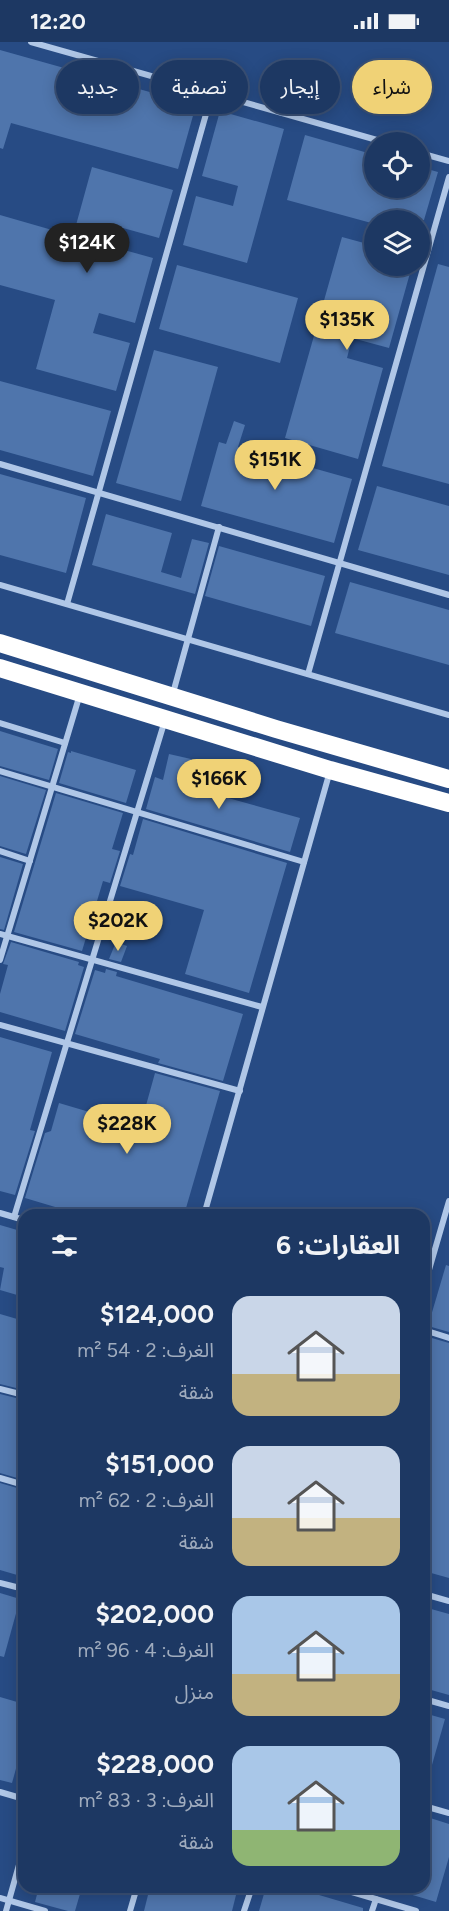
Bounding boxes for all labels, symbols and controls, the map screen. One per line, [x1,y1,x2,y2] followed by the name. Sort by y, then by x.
[30,8,86,35] text: 12:20
[56,60,139,114] chip: جديد
[151,60,248,114] chip: تصفية
[260,60,340,114] chip: إيجار
[352,60,432,114] chip: شراء
[364,132,430,276] map controls
[364,132,430,198] button: locate
[364,210,430,276] button: layers
[45,223,129,274] pin: $124K
[58,230,116,254] text: $124K
[305,300,389,351] pin: $135K
[319,307,375,331] text: $135K
[233,440,317,491] pin: $151K
[249,447,301,471] text: $151K
[177,759,261,810] pin: $166K
[191,766,247,790] text: $166K
[76,901,160,952] pin: $202K
[88,908,148,932] text: $202K
[85,1104,169,1155] pin: $228K
[97,1111,157,1135] text: $228K
[48,1229,81,1262] icon: filters
[276,1229,400,1261] text: العقارات: 6
[100,1298,214,1330] text: $124,000
[280,1320,352,1392] icon: home
[77,1338,214,1362] text: الغرف: 2 · 54 m²
[179,1380,214,1404] text: شقة
[105,1448,214,1480] text: $151,000
[280,1470,352,1542] icon: home
[79,1488,214,1512] text: الغرف: 2 · 62 m²
[179,1530,214,1554] text: شقة
[95,1598,214,1630] text: $202,000
[280,1620,352,1692] icon: home
[77,1638,214,1662] text: الغرف: 4 · 96 m²
[175,1680,214,1704] text: منزل
[96,1748,214,1780] text: $228,000
[280,1770,352,1842] icon: home
[78,1788,214,1812] text: الغرف: 3 · 83 m²
[179,1830,214,1854] text: شقة

